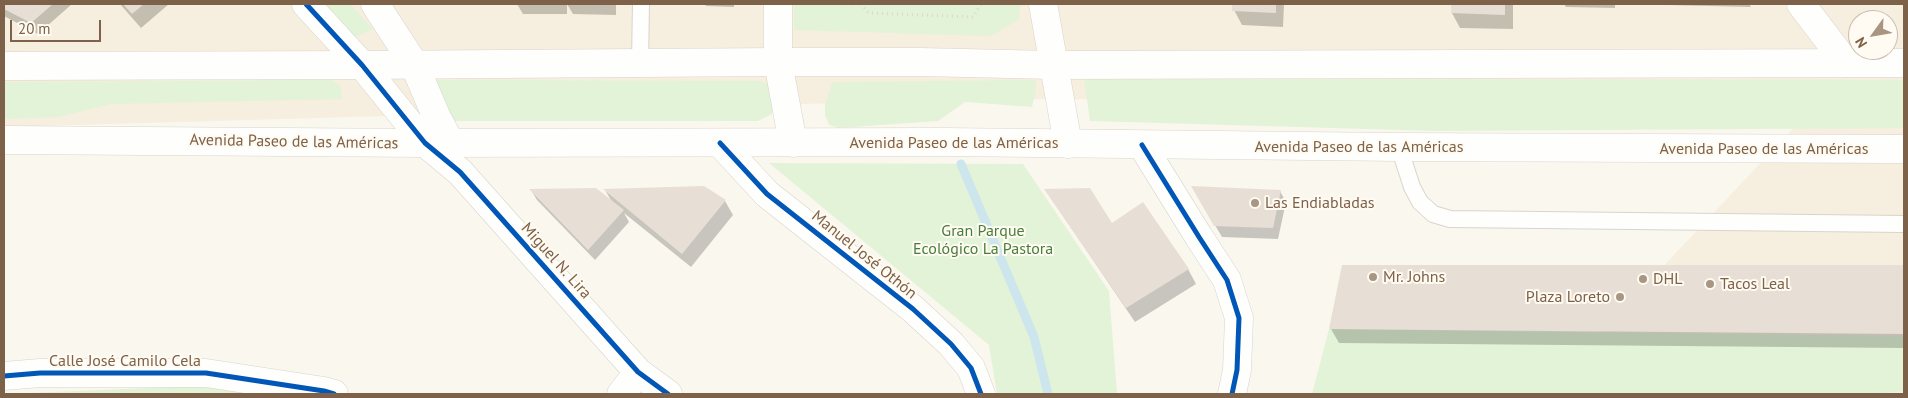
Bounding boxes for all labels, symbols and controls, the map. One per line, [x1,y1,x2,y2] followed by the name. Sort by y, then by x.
[12,10,104,42] scale bar
[1848,10,1898,60] north arrow
[18,19,51,38] text: 20 m
[1851,34,1871,51] text: N
[189,131,399,153] street label: Avenida Paseo de las Américas
[850,133,1058,153] street label: Avenida Paseo de las Américas
[1255,137,1463,157] street label: Avenida Paseo de las Américas
[1660,139,1868,159] street label: Avenida Paseo de las Américas
[1265,193,1375,213] place label: Las Endiabladas
[1249,197,1261,209] marker: Las Endiabladas
[808,207,920,303] street label: Manuel José Othón
[517,219,595,303] street label: Miguel N. Lira
[913,221,1053,259] park label: Gran Parque Ecológico La Pastora
[1383,267,1445,287] place label: Mr. Johns
[1653,269,1682,289] place label: DHL
[1367,271,1379,283] marker: Mr. Johns
[1637,273,1649,285] marker: DHL
[1720,274,1790,294] place label: Tacos Leal
[1704,278,1716,290] marker: Tacos Leal
[1526,287,1610,307] place label: Plaza Loreto
[1614,291,1626,303] marker: Plaza Loreto
[49,351,201,371] street label: Calle José Camilo Cela

